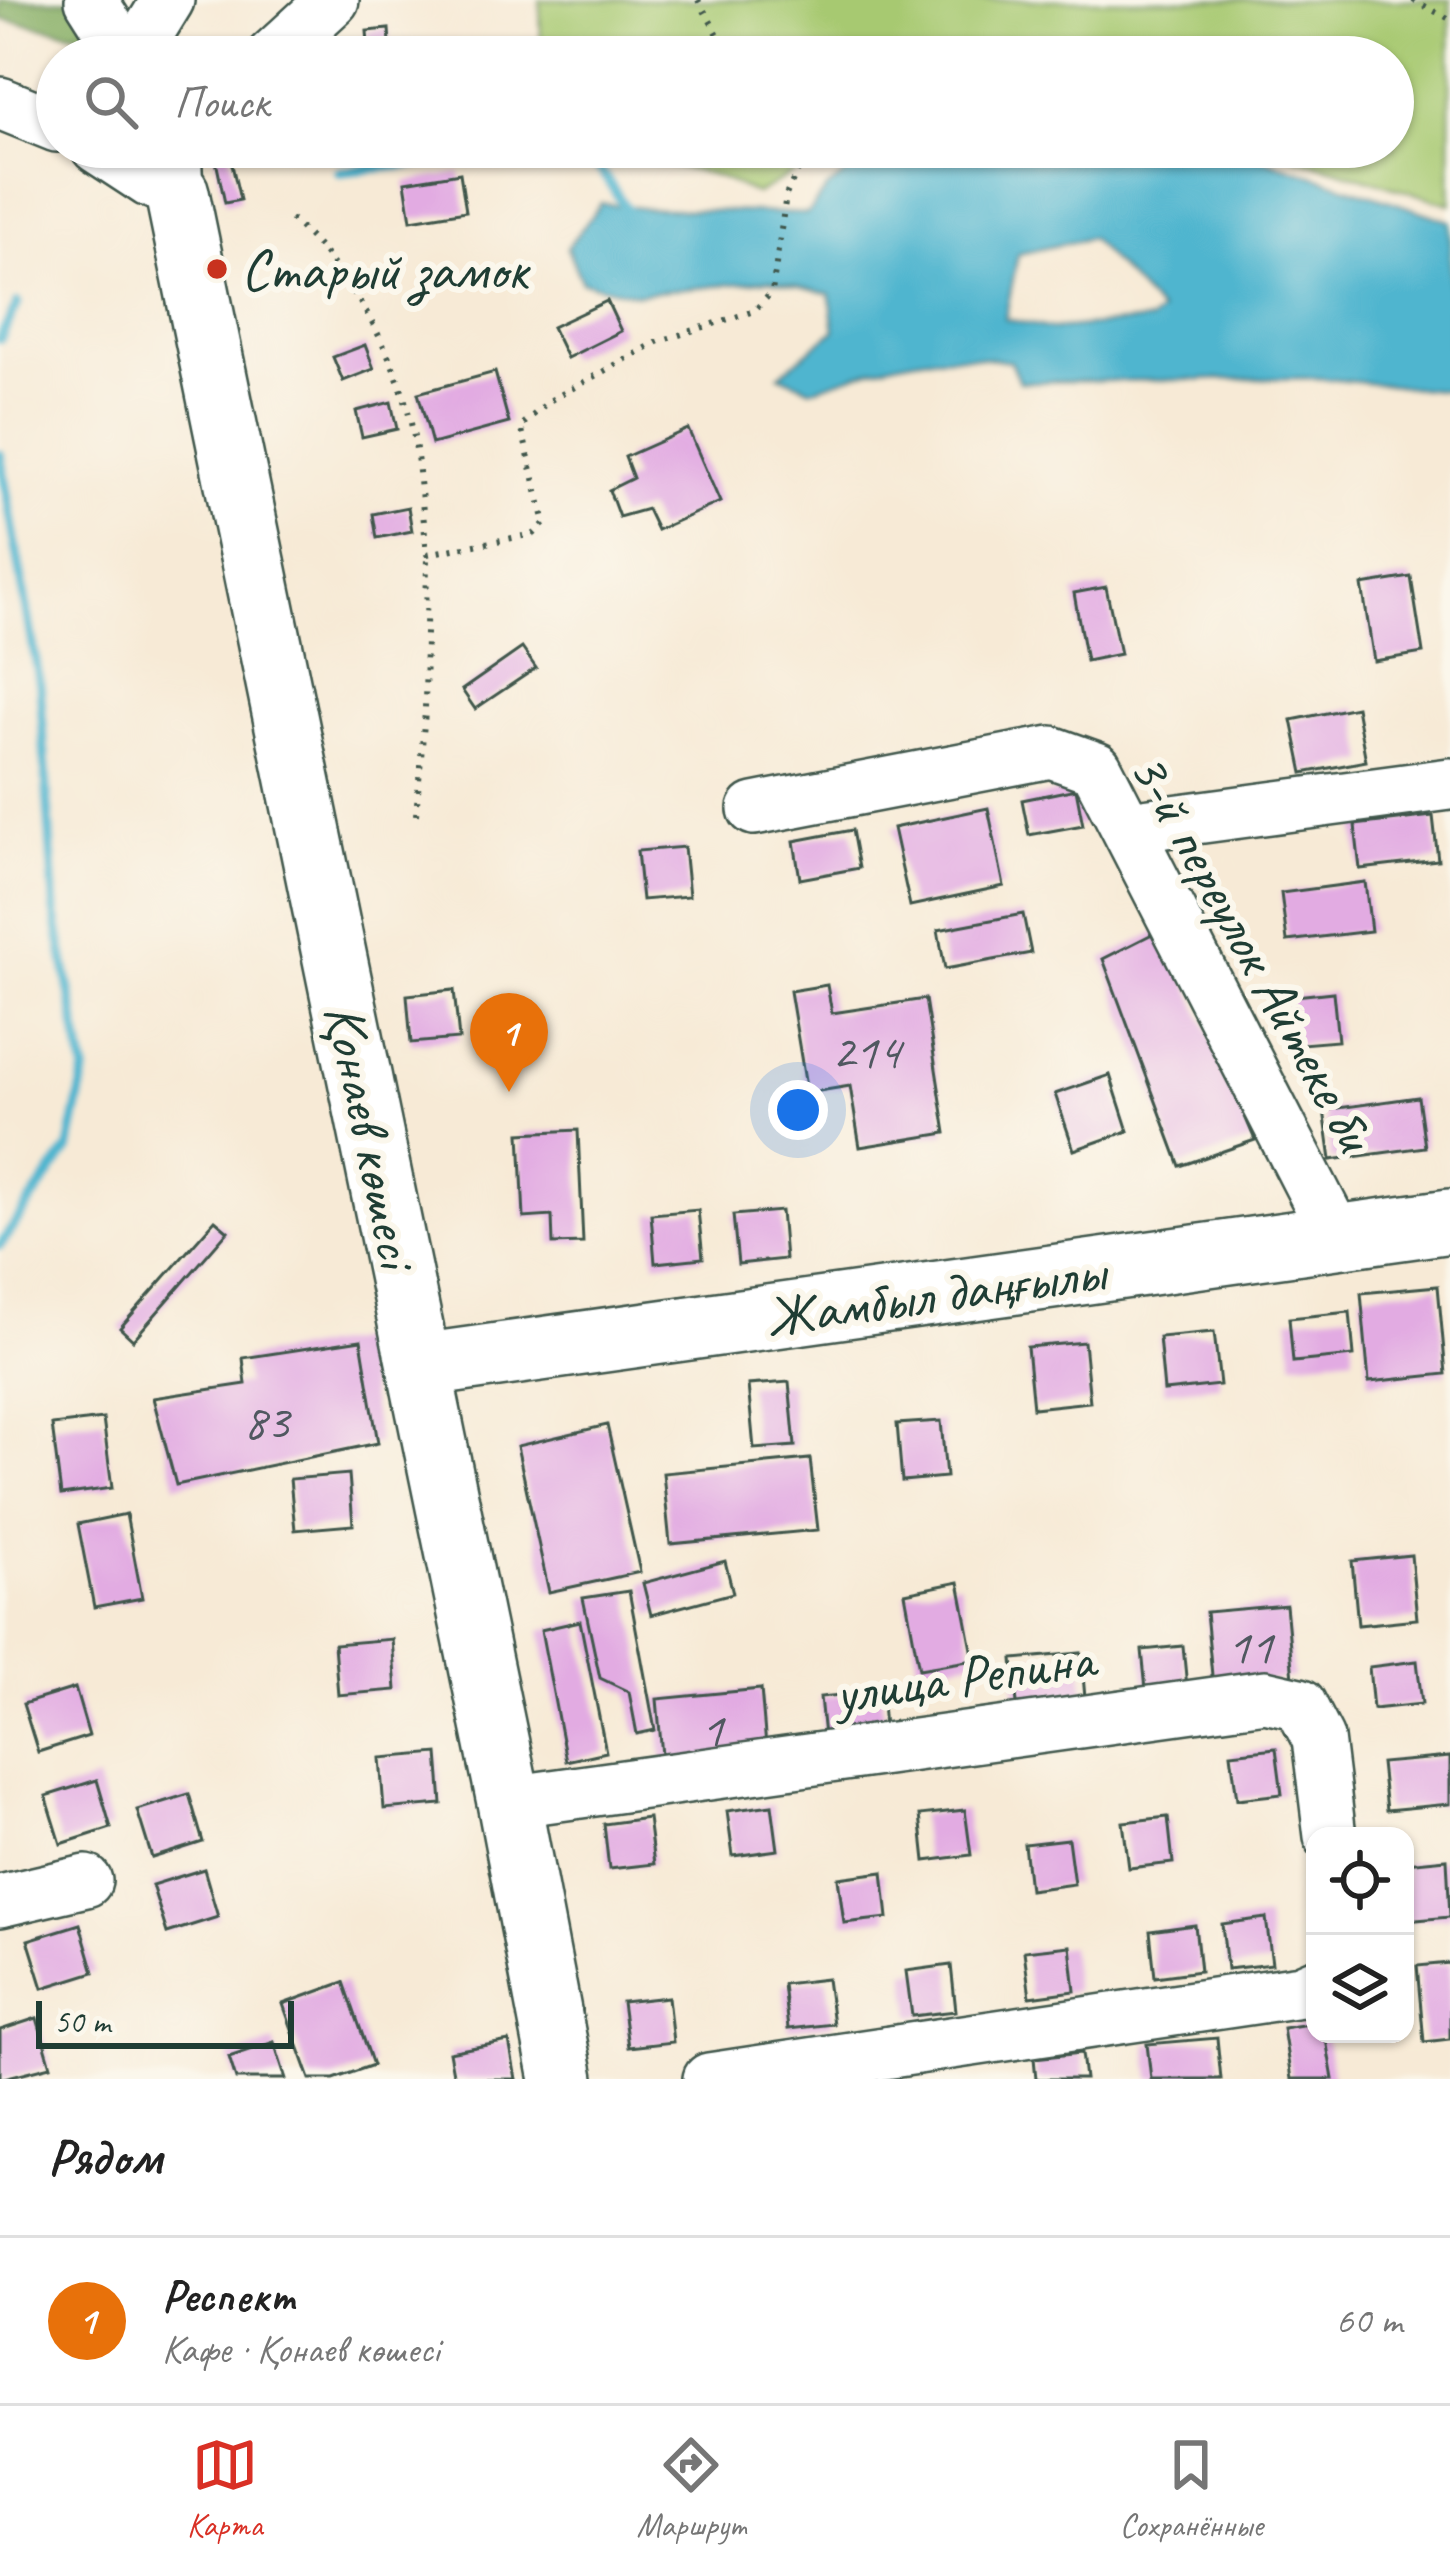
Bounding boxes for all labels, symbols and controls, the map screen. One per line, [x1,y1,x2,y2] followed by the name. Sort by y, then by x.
[36,36,1414,168] search box
[78,69,144,135] icon: search
[174,74,269,131] text: Поиск
[241,234,531,306] place label: Старый замок
[204,256,230,282] marker: Старый замок
[1113,739,1393,1166] street label: 3-й переулок Айтеке би
[470,993,548,1092] pin: 1
[308,997,435,1280] street label: Қонаев көшесі
[832,1019,905,1083] house number: 214
[768,1080,828,1140] your location
[761,1234,1113,1353] street label: Жамбыл даңғылы
[243,1389,292,1453] house number: 83
[1227,1614,1276,1678] house number: 11
[827,1622,1103,1730] street label: улица Репина
[701,1697,727,1761] house number: 1
[1306,1827,1414,2043] map controls
[1306,1827,1414,1935] button: locate
[1306,1935,1414,2043] button: layers
[36,1995,294,2048] scale bar
[54,2001,110,2043] text: 50 m
[48,2125,162,2189] text: Рядом
[162,2268,294,2325] text: Респект
[78,2296,96,2345] text: 1
[1336,2296,1402,2345] text: 60 m
[162,2325,440,2374] text: Кафе · Қонаев көшесі
[187,2432,263,2546] tab: Карта
[637,2432,746,2546] tab: Маршрут
[1120,2432,1263,2546] tab: Сохранённые

